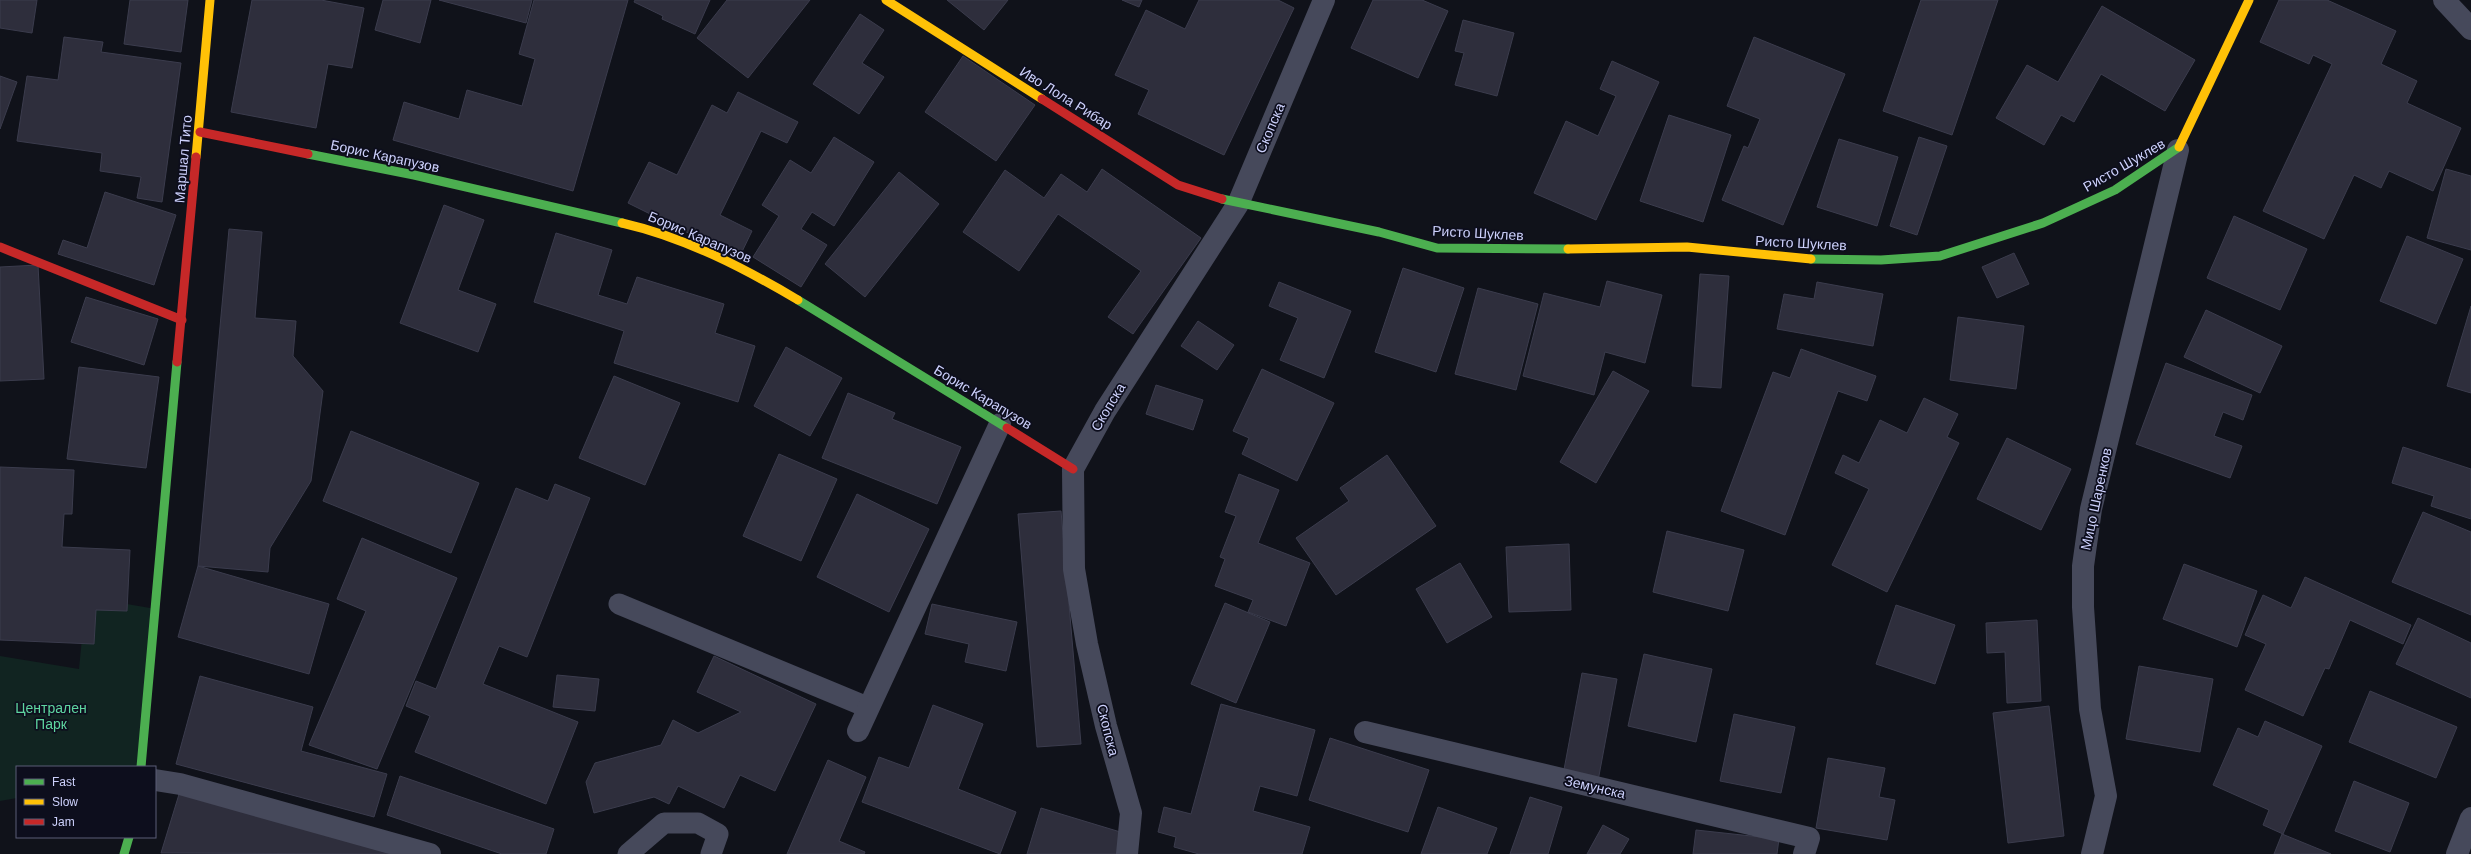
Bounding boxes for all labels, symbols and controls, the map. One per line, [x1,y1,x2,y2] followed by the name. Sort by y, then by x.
[1017,63,1115,133] street label: Иво Лола Рибар
[1252,100,1288,156] street label: Скопска
[171,114,195,204] street label: Маршал Тито
[2080,135,2168,195] street label: Ристо Шуклев
[329,137,441,175] street label: Борис Карапузов
[646,208,754,266] street label: Борис Карапузов
[1432,223,1524,243] street label: Ристо Шуклев
[1755,233,1847,253] street label: Ристо Шуклев
[931,362,1035,432] street label: Борис Карапузов
[1087,380,1129,434] street label: Скопска
[2077,446,2115,552] street label: Мицо Шаренков
[15,700,87,732] park label: Централен Парк
[1094,702,1122,758] street label: Скопска
[16,766,156,838] legend
[1563,772,1627,802] street label: Земунска
[52,775,76,789] text: Fast
[52,795,78,809] text: Slow
[52,815,75,829] text: Jam

